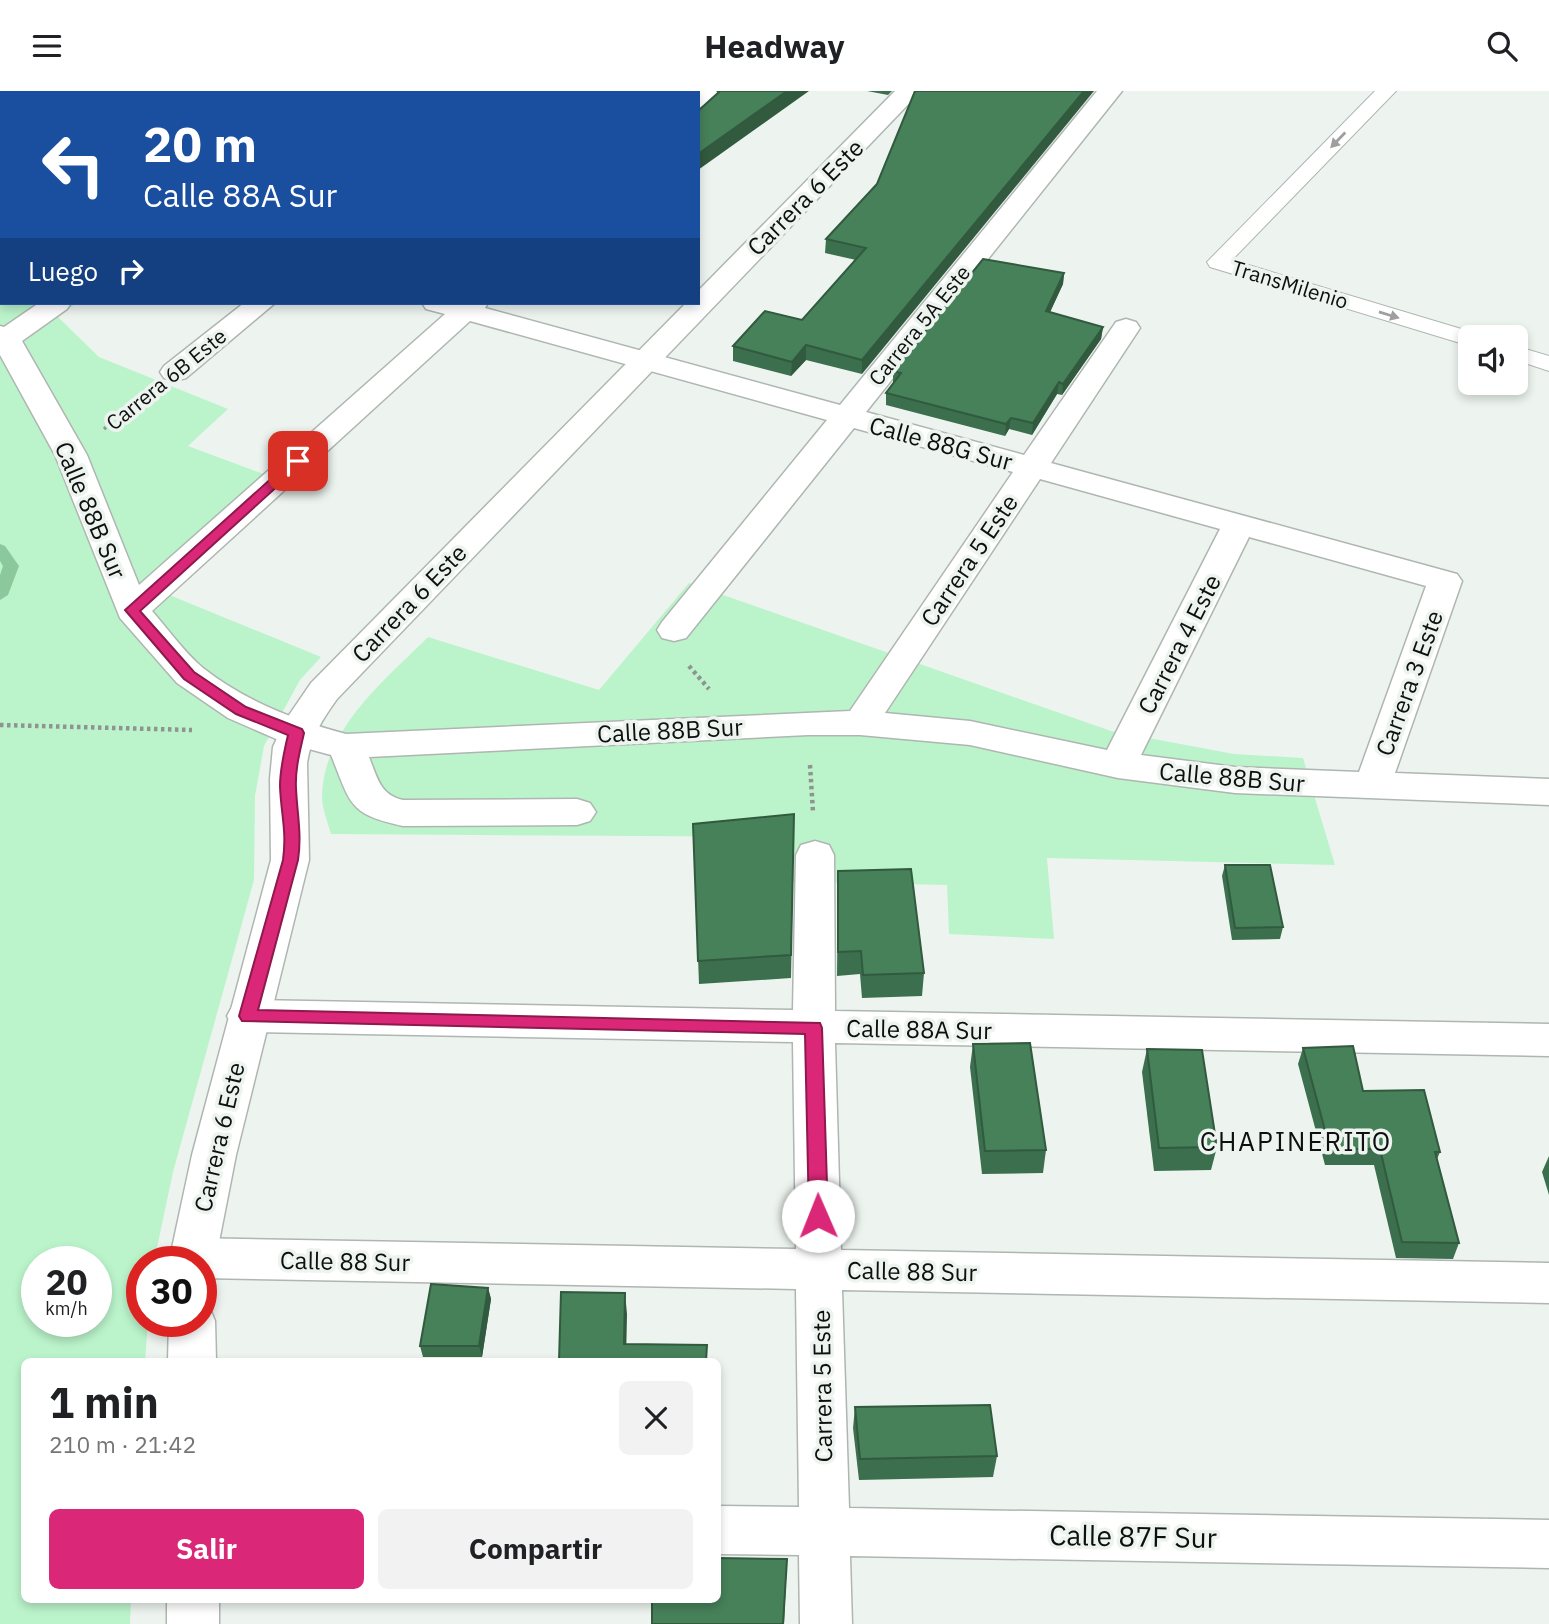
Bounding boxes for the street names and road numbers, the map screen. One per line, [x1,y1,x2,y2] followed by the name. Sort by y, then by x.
[740,132,870,262] street label: Carrera 6 Este
[1228,253,1352,315] street label: TransMilenio
[862,259,976,391] street label: Carrera 5A Este
[100,322,232,436] street label: Carrera 6B Este
[866,409,1016,478] street label: Calle 88G Sur
[48,437,134,584] street label: Calle 88B Sur
[913,488,1025,632] street label: Carrera 5 Este
[344,537,474,669] street label: Carrera 6 Este
[1130,569,1228,719] street label: Carrera 4 Este
[1368,606,1450,760] street label: Carrera 3 Este
[596,710,744,750] street label: Calle 88B Sur
[1158,755,1306,799] street label: Calle 88B Sur
[846,1012,992,1046] street label: Calle 88A Sur
[186,1059,252,1215] street label: Carrera 6 Este
[280,1244,411,1278] street label: Calle 88 Sur
[847,1254,978,1288] street label: Calle 88 Sur
[805,1309,839,1463] street label: Carrera 5 Este
[1049,1516,1217,1556] street label: Calle 87F Sur

